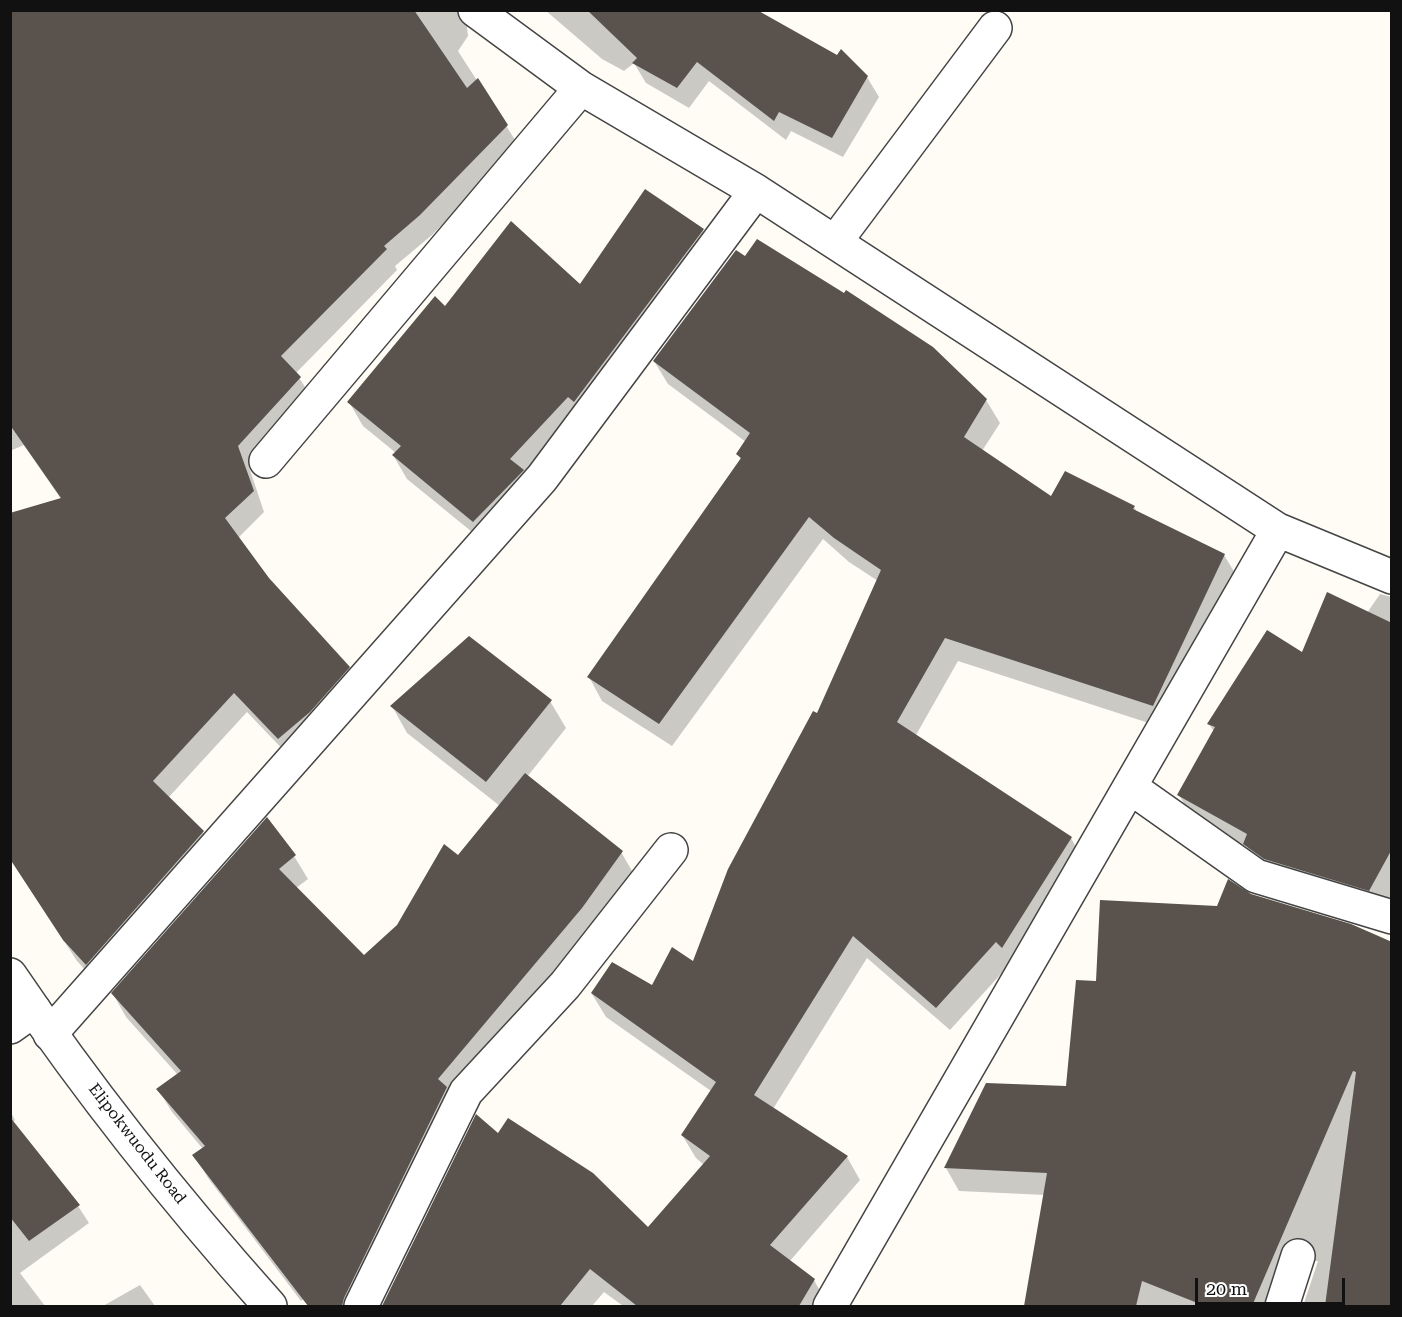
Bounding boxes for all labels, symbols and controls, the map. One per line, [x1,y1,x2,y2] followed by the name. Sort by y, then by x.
[84,1080,190,1208] street label: Elipokwuodu Road
[1198,1266,1348,1304] scale bar
[1206,1278,1247,1299] text: 20 m

